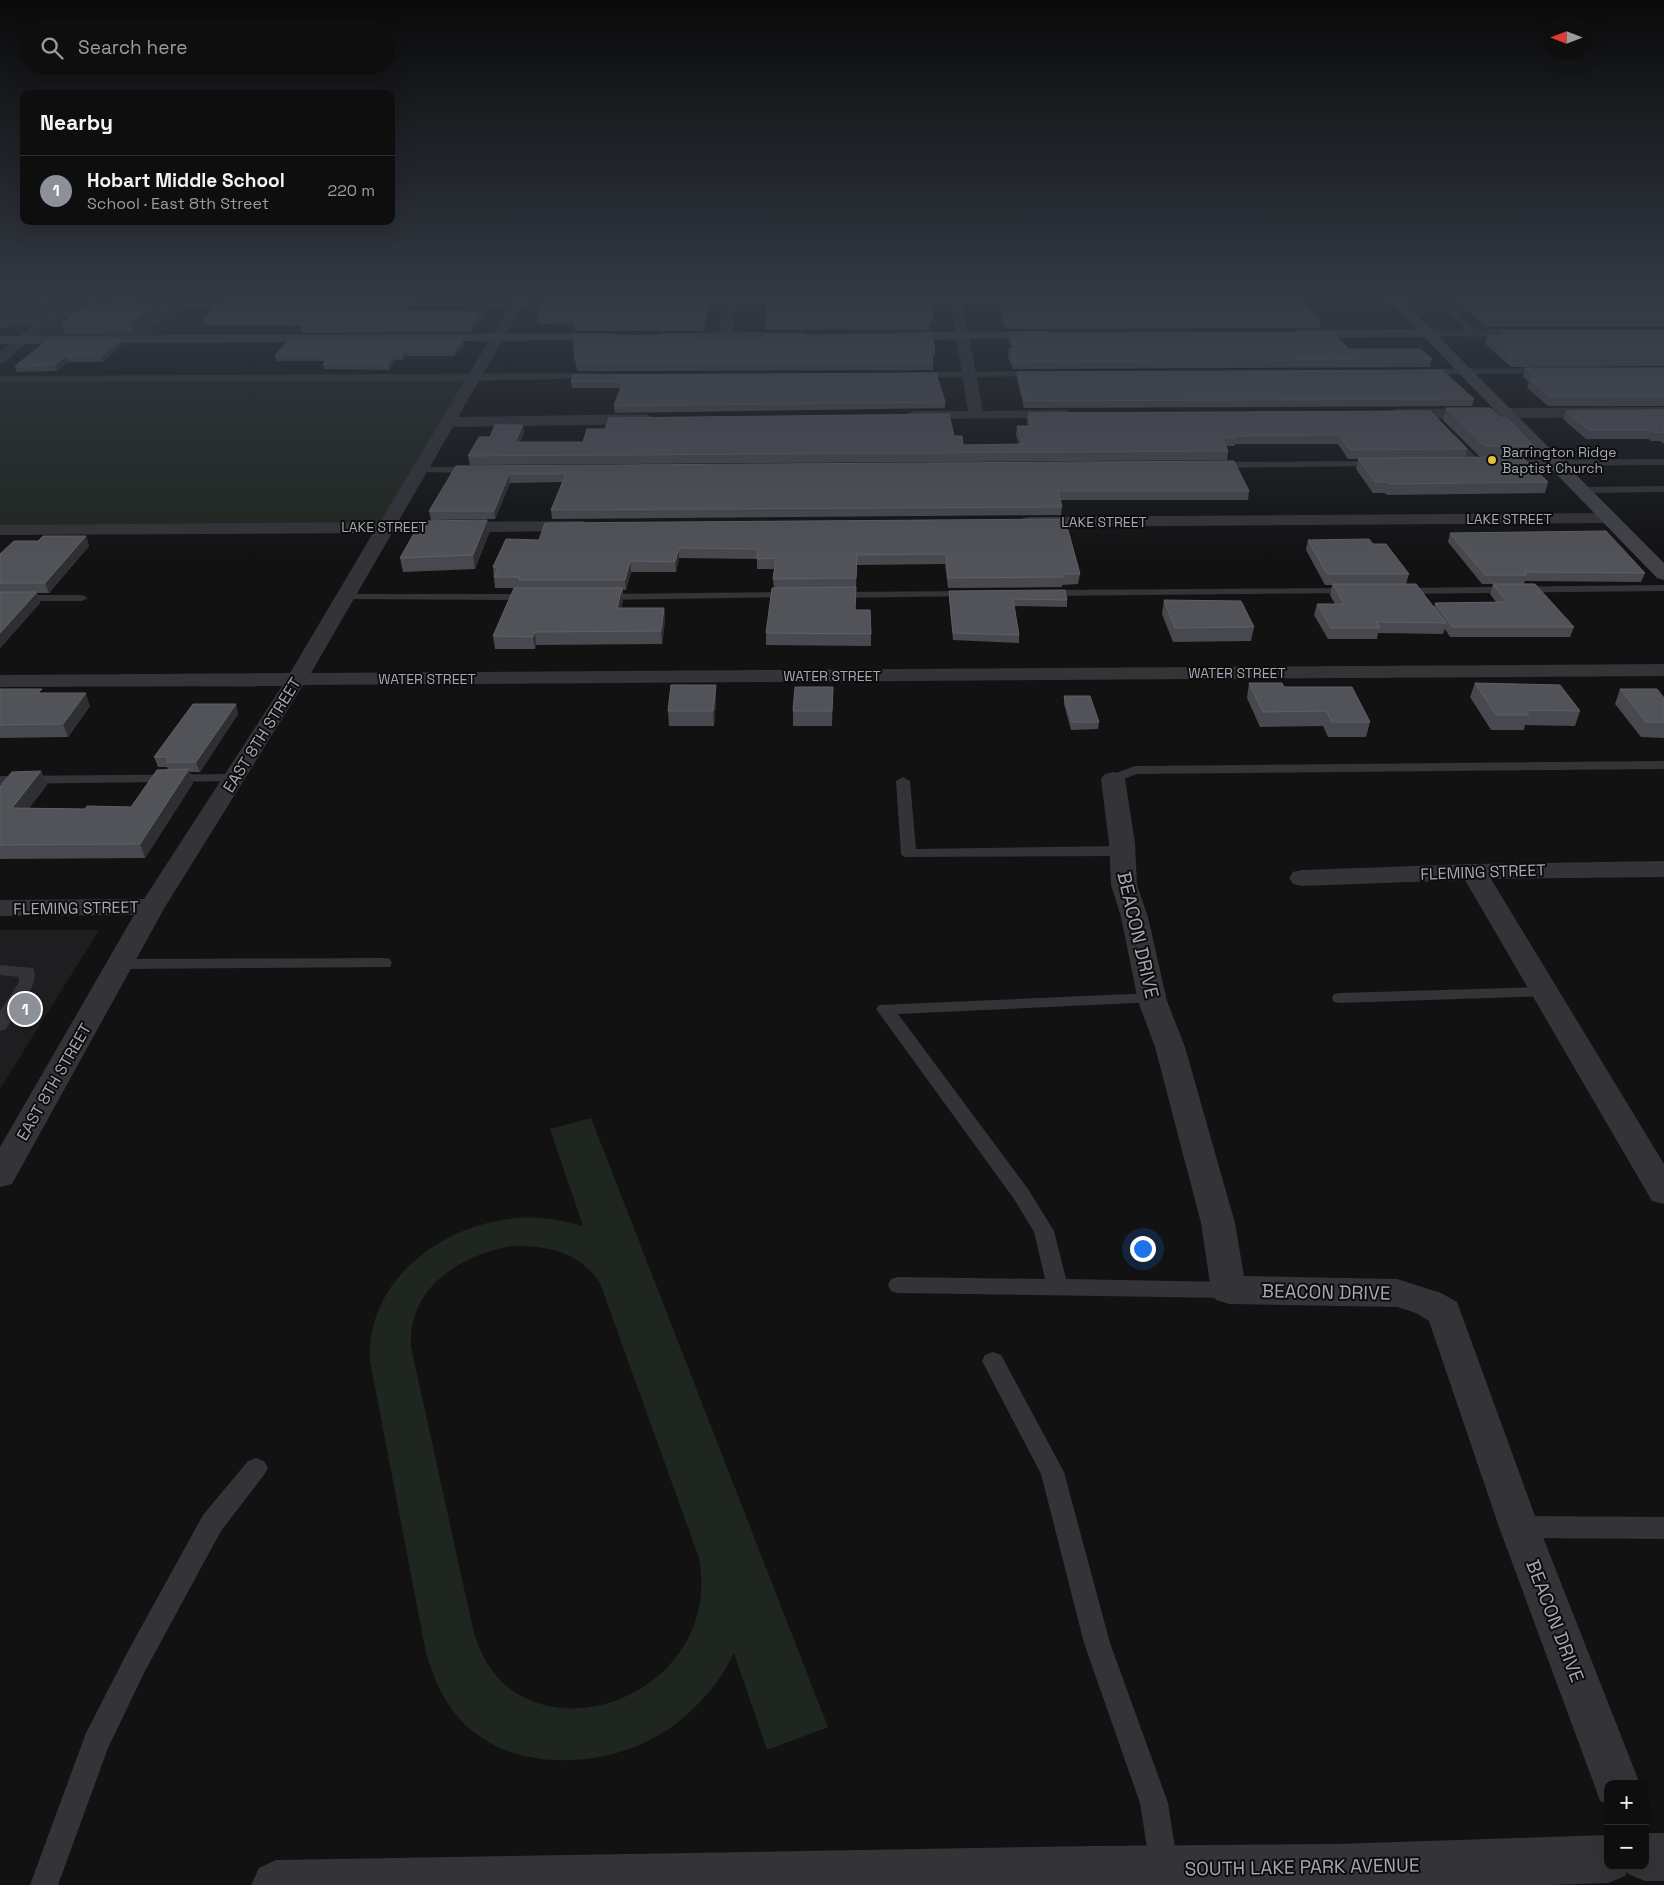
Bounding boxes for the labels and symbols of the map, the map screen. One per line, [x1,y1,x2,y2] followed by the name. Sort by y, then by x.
[1544,15,1589,60] north arrow
[1502,443,1616,477] place label: Barrington Ridge Baptist Church
[1486,454,1498,466] marker: Barrington Ridge Baptist Church
[1466,510,1552,528] street label: LAKE STREET
[1061,513,1147,531] street label: LAKE STREET
[341,518,427,536] street label: LAKE STREET
[1188,664,1286,682] street label: WATER STREET
[783,667,881,685] street label: WATER STREET
[378,670,476,688] street label: WATER STREET
[218,674,306,796] street label: EAST 8TH STREET
[1420,859,1546,885] street label: FLEMING STREET
[1111,869,1165,1001] street label: BEACON DRIVE
[13,896,139,920] street label: FLEMING STREET
[9,990,41,1028] pin: 1
[12,1020,96,1144] street label: EAST 8TH STREET
[1130,1236,1156,1262] your location
[1261,1278,1391,1306] street label: BEACON DRIVE
[1520,1556,1590,1686] street label: BEACON DRIVE
[1184,1852,1420,1882] street label: SOUTH LAKE PARK AVENUE

